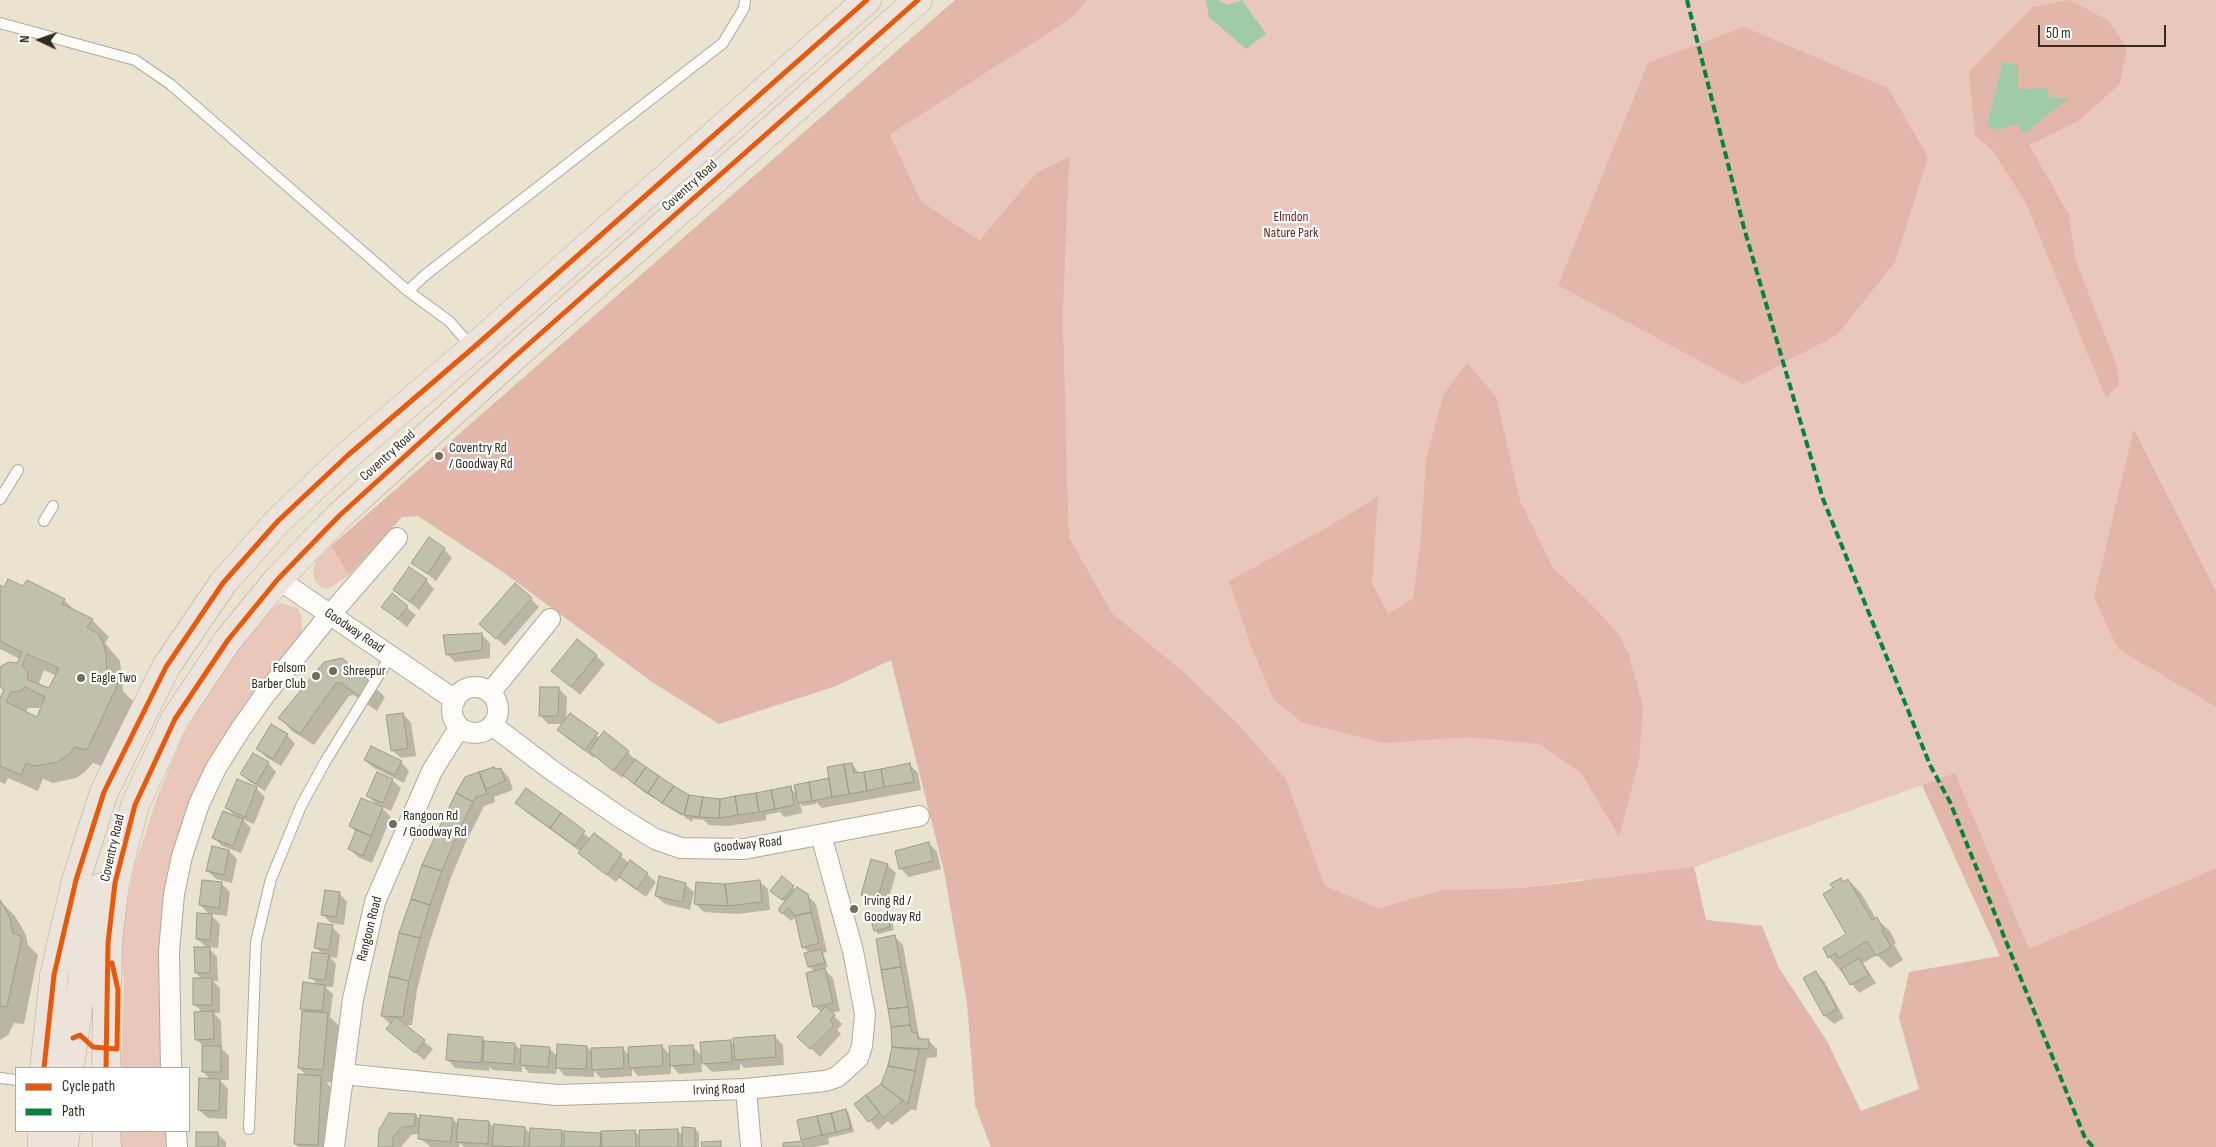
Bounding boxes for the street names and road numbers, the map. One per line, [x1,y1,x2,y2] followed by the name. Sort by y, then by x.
[659,157,721,215] street label: Coventry Road
[357,427,419,485] street label: Coventry Road
[321,605,387,657] street label: Goodway Road
[97,813,129,883] street label: Coventry Road
[713,833,783,857] street label: Goodway Road
[354,895,386,963] street label: Rangoon Road
[693,1081,745,1099] street label: Irving Road

